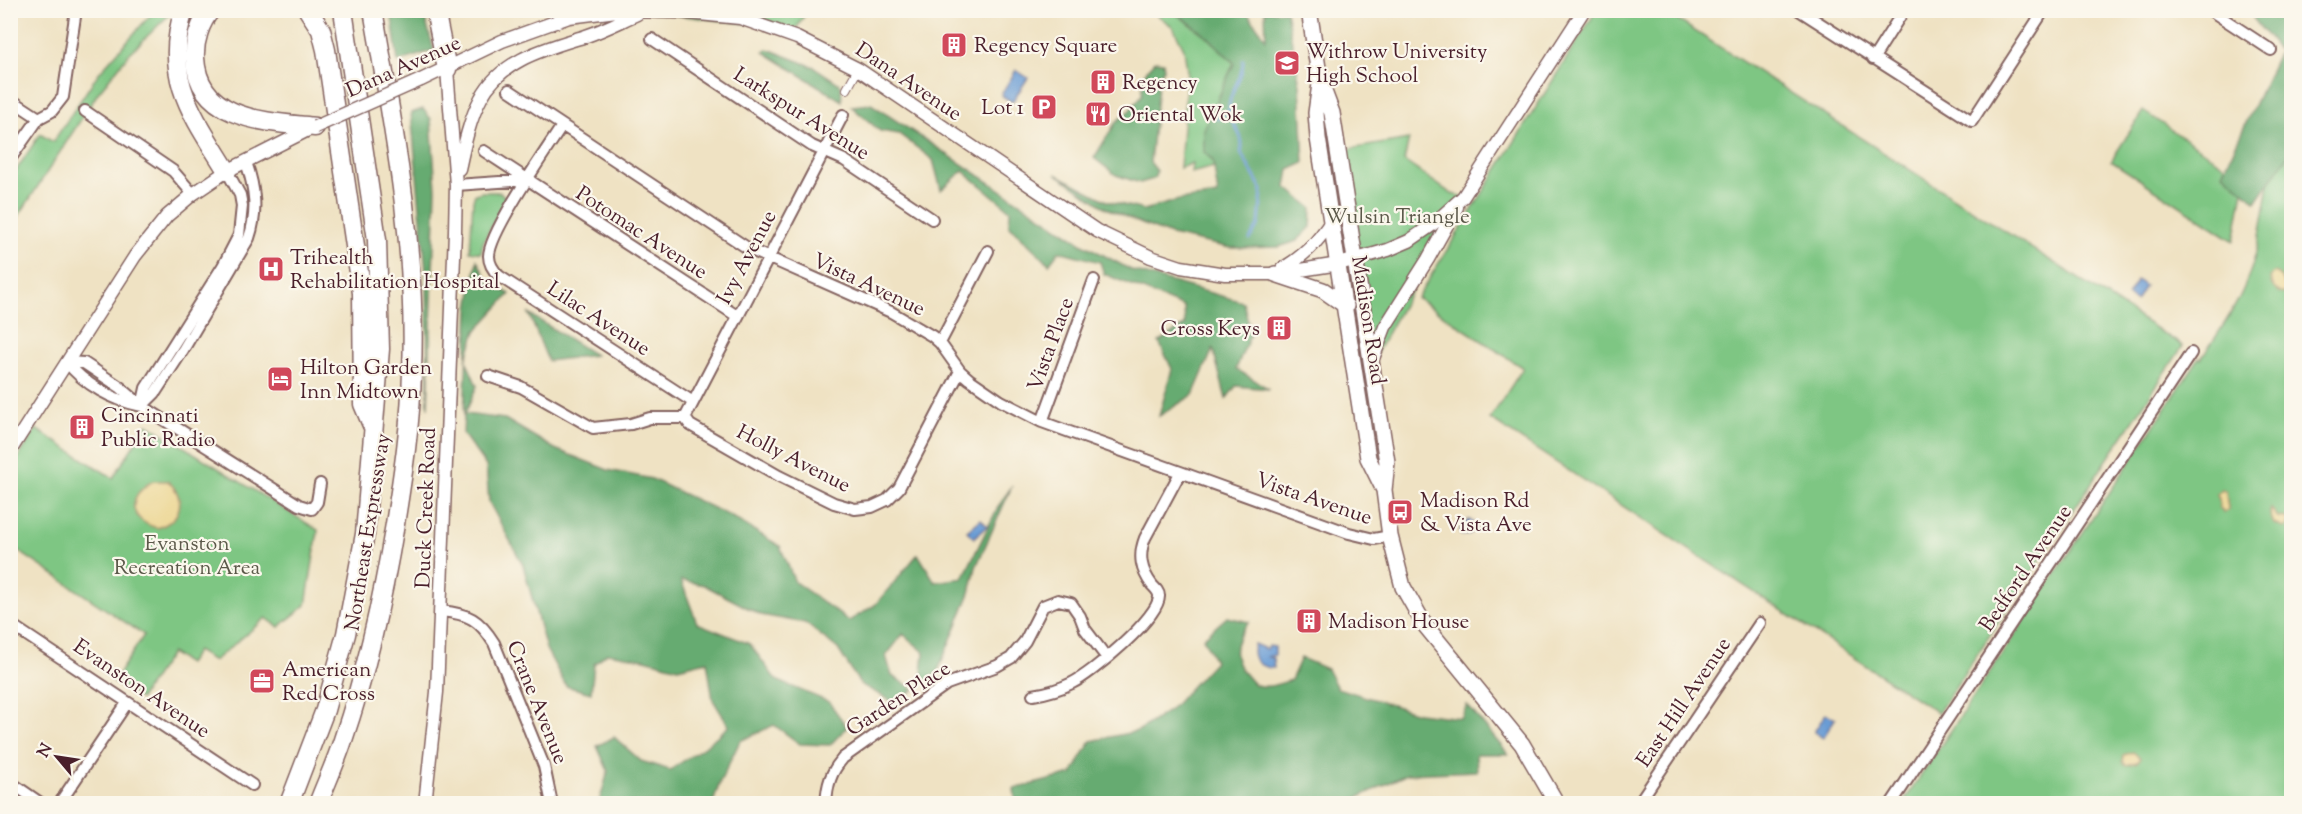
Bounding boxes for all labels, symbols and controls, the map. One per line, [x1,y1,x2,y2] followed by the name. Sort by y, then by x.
[342,29,466,107] street label: Dana Avenue
[939,30,969,60] building icon: Regency Square
[974,32,1117,62] place label: Regency Square
[848,36,967,129] street label: Dana Avenue
[1306,38,1488,92] place label: Withrow University High School
[1272,48,1302,78] school or university icon: Withrow University High School
[727,61,875,169] street label: Larkspur Avenue
[1088,67,1118,97] building icon: Regency
[1122,69,1198,99] place label: Regency
[1029,92,1059,122] parking icon: Lot 1
[981,94,1024,124] place label: Lot 1
[1083,99,1113,129] restaurant icon: Oriental Wok
[1118,101,1243,131] place label: Oriental Wok
[569,180,713,288] street label: Potomac Avenue
[1324,203,1470,233] park label: Wulsin Triangle
[710,205,785,310] street label: Ivy Avenue
[290,244,500,298] place label: Trihealth Rehabilitation Hospital
[807,247,930,325] street label: Vista Avenue
[256,254,286,284] hospital icon: Trihealth Rehabilitation Hospital
[1342,254,1392,387] street label: Madison Road
[540,275,656,364] street label: Lilac Avenue
[1021,294,1083,396] street label: Vista Place
[1264,313,1294,343] building icon: Cross Keys
[1161,315,1260,345] place label: Cross Keys
[300,354,432,408] place label: Hilton Garden Inn Midtown
[265,364,295,394] hotel icon: Hilton Garden Inn Midtown
[101,402,215,456] place label: Cincinnati Public Radio
[67,412,97,442] building icon: Cincinnati Public Radio
[731,418,855,501] street label: Holly Avenue
[409,427,445,589] street label: Duck Creek Road
[339,431,400,633] street label: Northeast Expressway
[1251,466,1376,534] street label: Vista Avenue
[1420,487,1532,541] place label: Madison Rd & Vista Ave
[1385,497,1415,527] bus stop icon: Madison Rd & Vista Ave
[1973,500,2080,639] street label: Bedford Avenue
[114,530,260,584] park label: Evanston Recreation Area
[1294,606,1324,636] building icon: Madison House
[1328,608,1469,638] place label: Madison House
[1630,632,1739,774] street label: East Hill Avenue
[66,633,215,747] street label: Evanston Avenue
[498,636,575,769] street label: Crane Avenue
[841,655,957,745] street label: Garden Place
[282,656,375,710] place label: American Red Cross
[247,666,277,696] office icon: American Red Cross
[27,727,87,787] north arrow
[33,740,59,762] text: N

